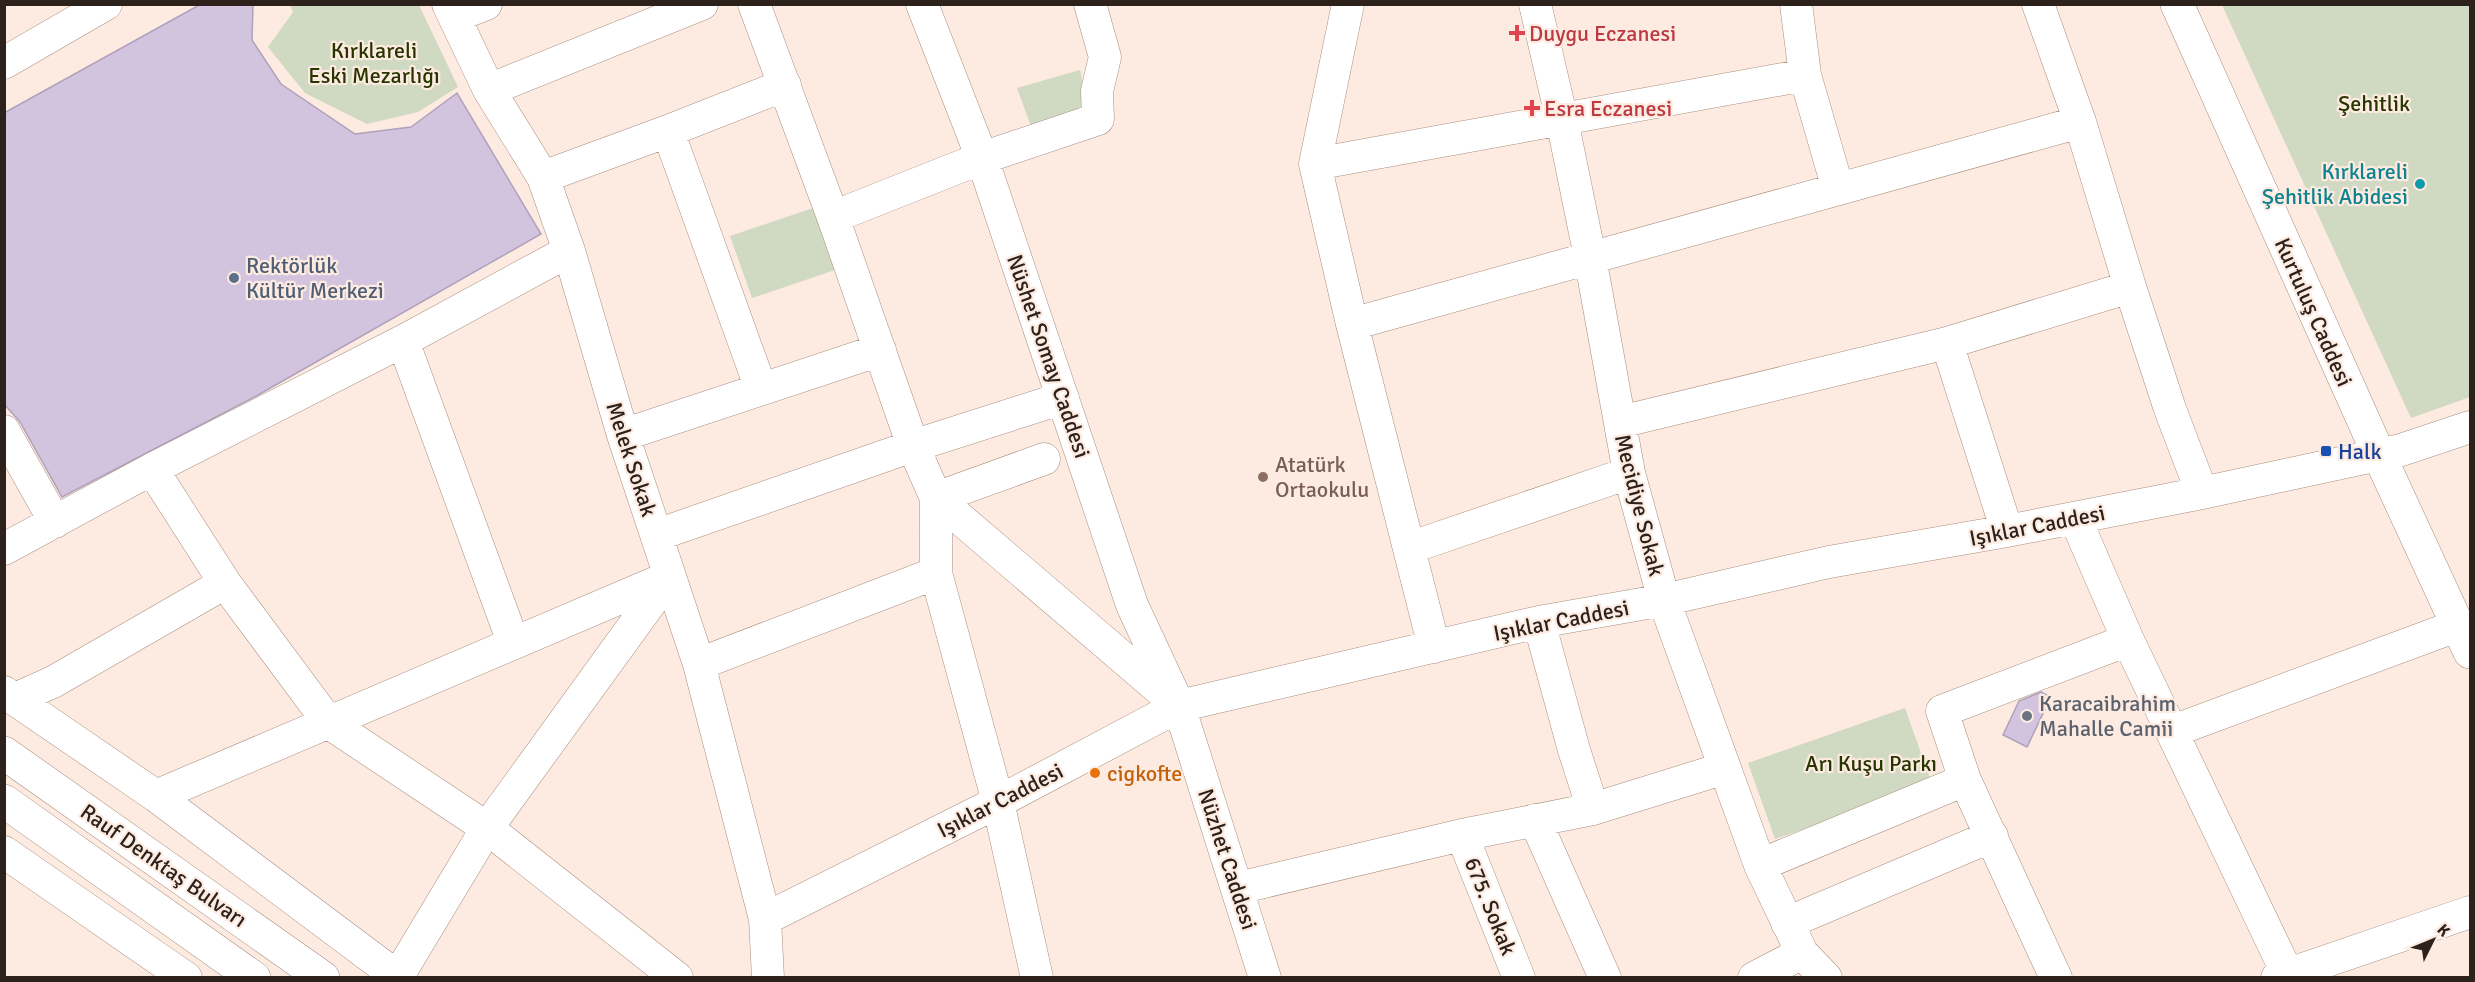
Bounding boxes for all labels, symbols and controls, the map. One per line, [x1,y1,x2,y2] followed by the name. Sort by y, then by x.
[1529,20,1676,47] place label: Duygu Eczanesi
[1510,26,1524,40] marker: Duygu Eczanesi
[308,37,440,89] park label: Kırklareli Eski Mezarlığı
[2338,90,2410,117] park label: Şehitlik
[1544,95,1672,122] place label: Esra Eczanesi
[1525,101,1539,115] marker: Esra Eczanesi
[2262,158,2408,210] place label: Kırklareli Şehitlik Abidesi
[2413,177,2427,191] marker: Kırklareli Şehitlik Abidesi
[2269,234,2358,391] street label: Kurtuluş Caddesi
[1001,251,1096,461] street label: Nüshet Somay Caddesi
[246,252,384,304] place label: Rektörlük Kültür Merkezi
[227,271,241,285] marker: Rektörlük Kültür Merkezi
[600,398,663,520] street label: Melek Sokak
[1609,431,1670,579] street label: Mecidiye Sokak
[2338,438,2381,465] place label: Halk
[2319,444,2333,458] marker: Halk
[1275,451,1369,503] place label: Atatürk Ortaokulu
[1256,470,1270,484] marker: Atatürk Ortaokulu
[1967,499,2107,552] street label: Işıklar Caddesi
[1491,594,1631,647] street label: Işıklar Caddesi
[2039,690,2176,742] place label: Karacaibrahim Mahalle Camii
[2020,709,2034,723] marker: Karacaibrahim Mahalle Camii
[1805,750,1937,777] park label: Arı Kuşu Parkı
[933,757,1068,844] street label: Işıklar Caddesi
[1107,760,1182,787] place label: cigkofte
[1088,766,1102,780] marker: cigkofte
[1192,785,1263,933] street label: Nüzhet Caddesi
[75,798,252,933] street label: Rauf Denktaş Bulvarı
[1459,853,1522,959] street label: 675. Sokak
[2403,910,2463,970] north arrow
[2433,920,2454,941] text: K

